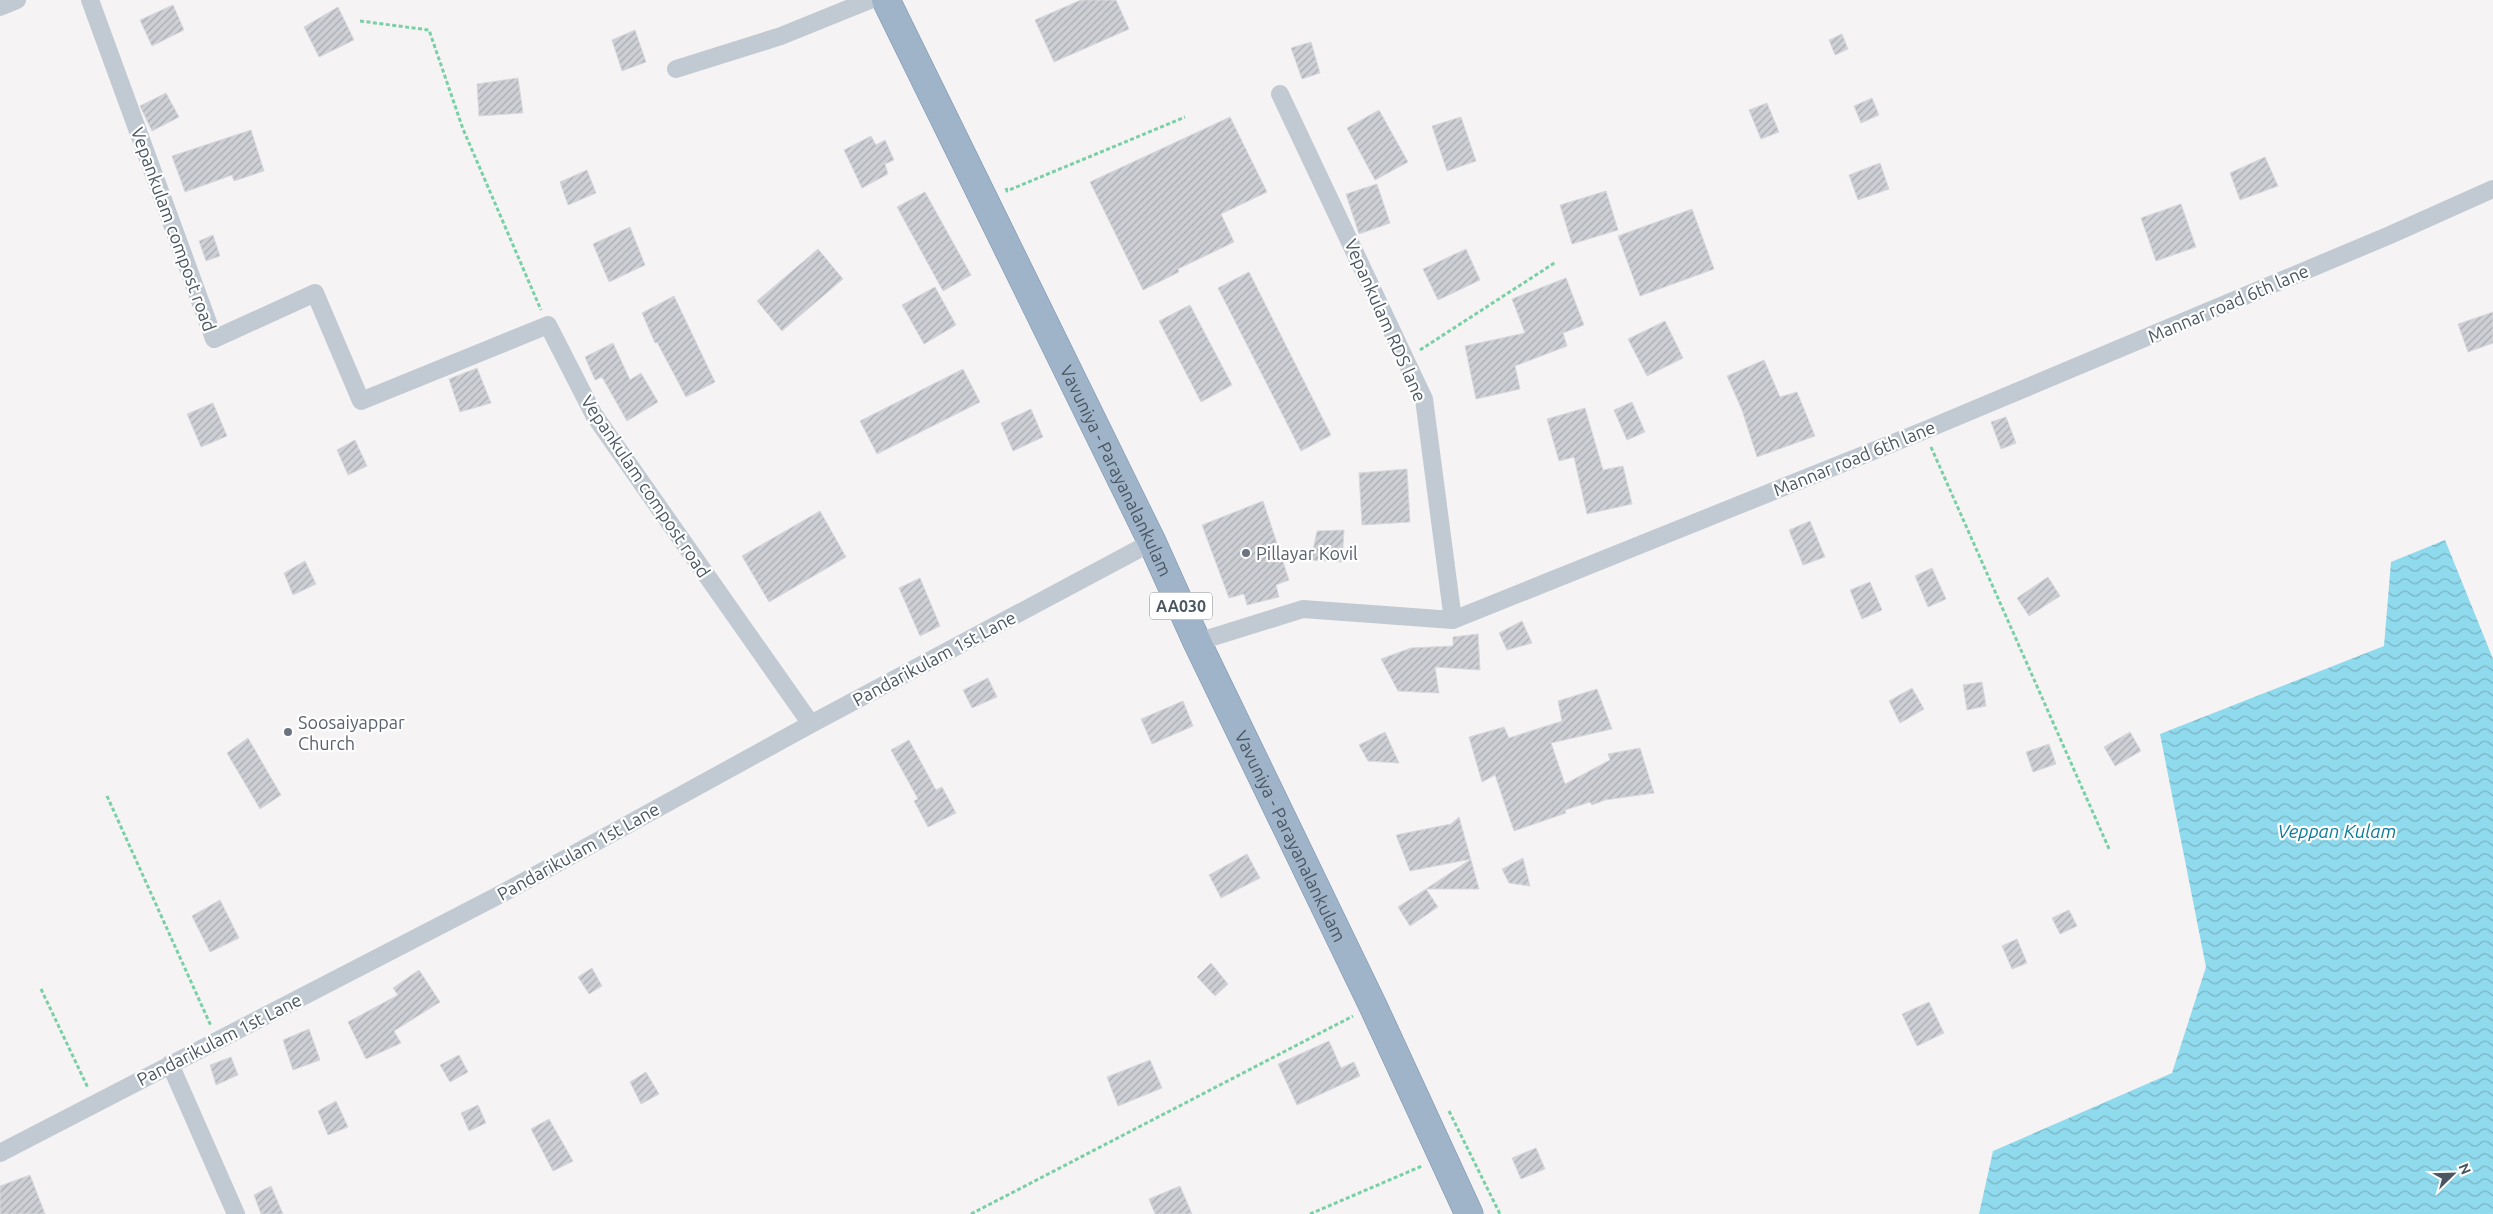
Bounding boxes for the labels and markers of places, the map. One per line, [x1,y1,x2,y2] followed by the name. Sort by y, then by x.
[1256,543,1358,563] place label: Pillayar Kovil
[1240,547,1252,559] marker: Pillayar Kovil
[298,712,405,753] place label: Soosaiyappar Church
[282,726,294,738] marker: Soosaiyappar Church

